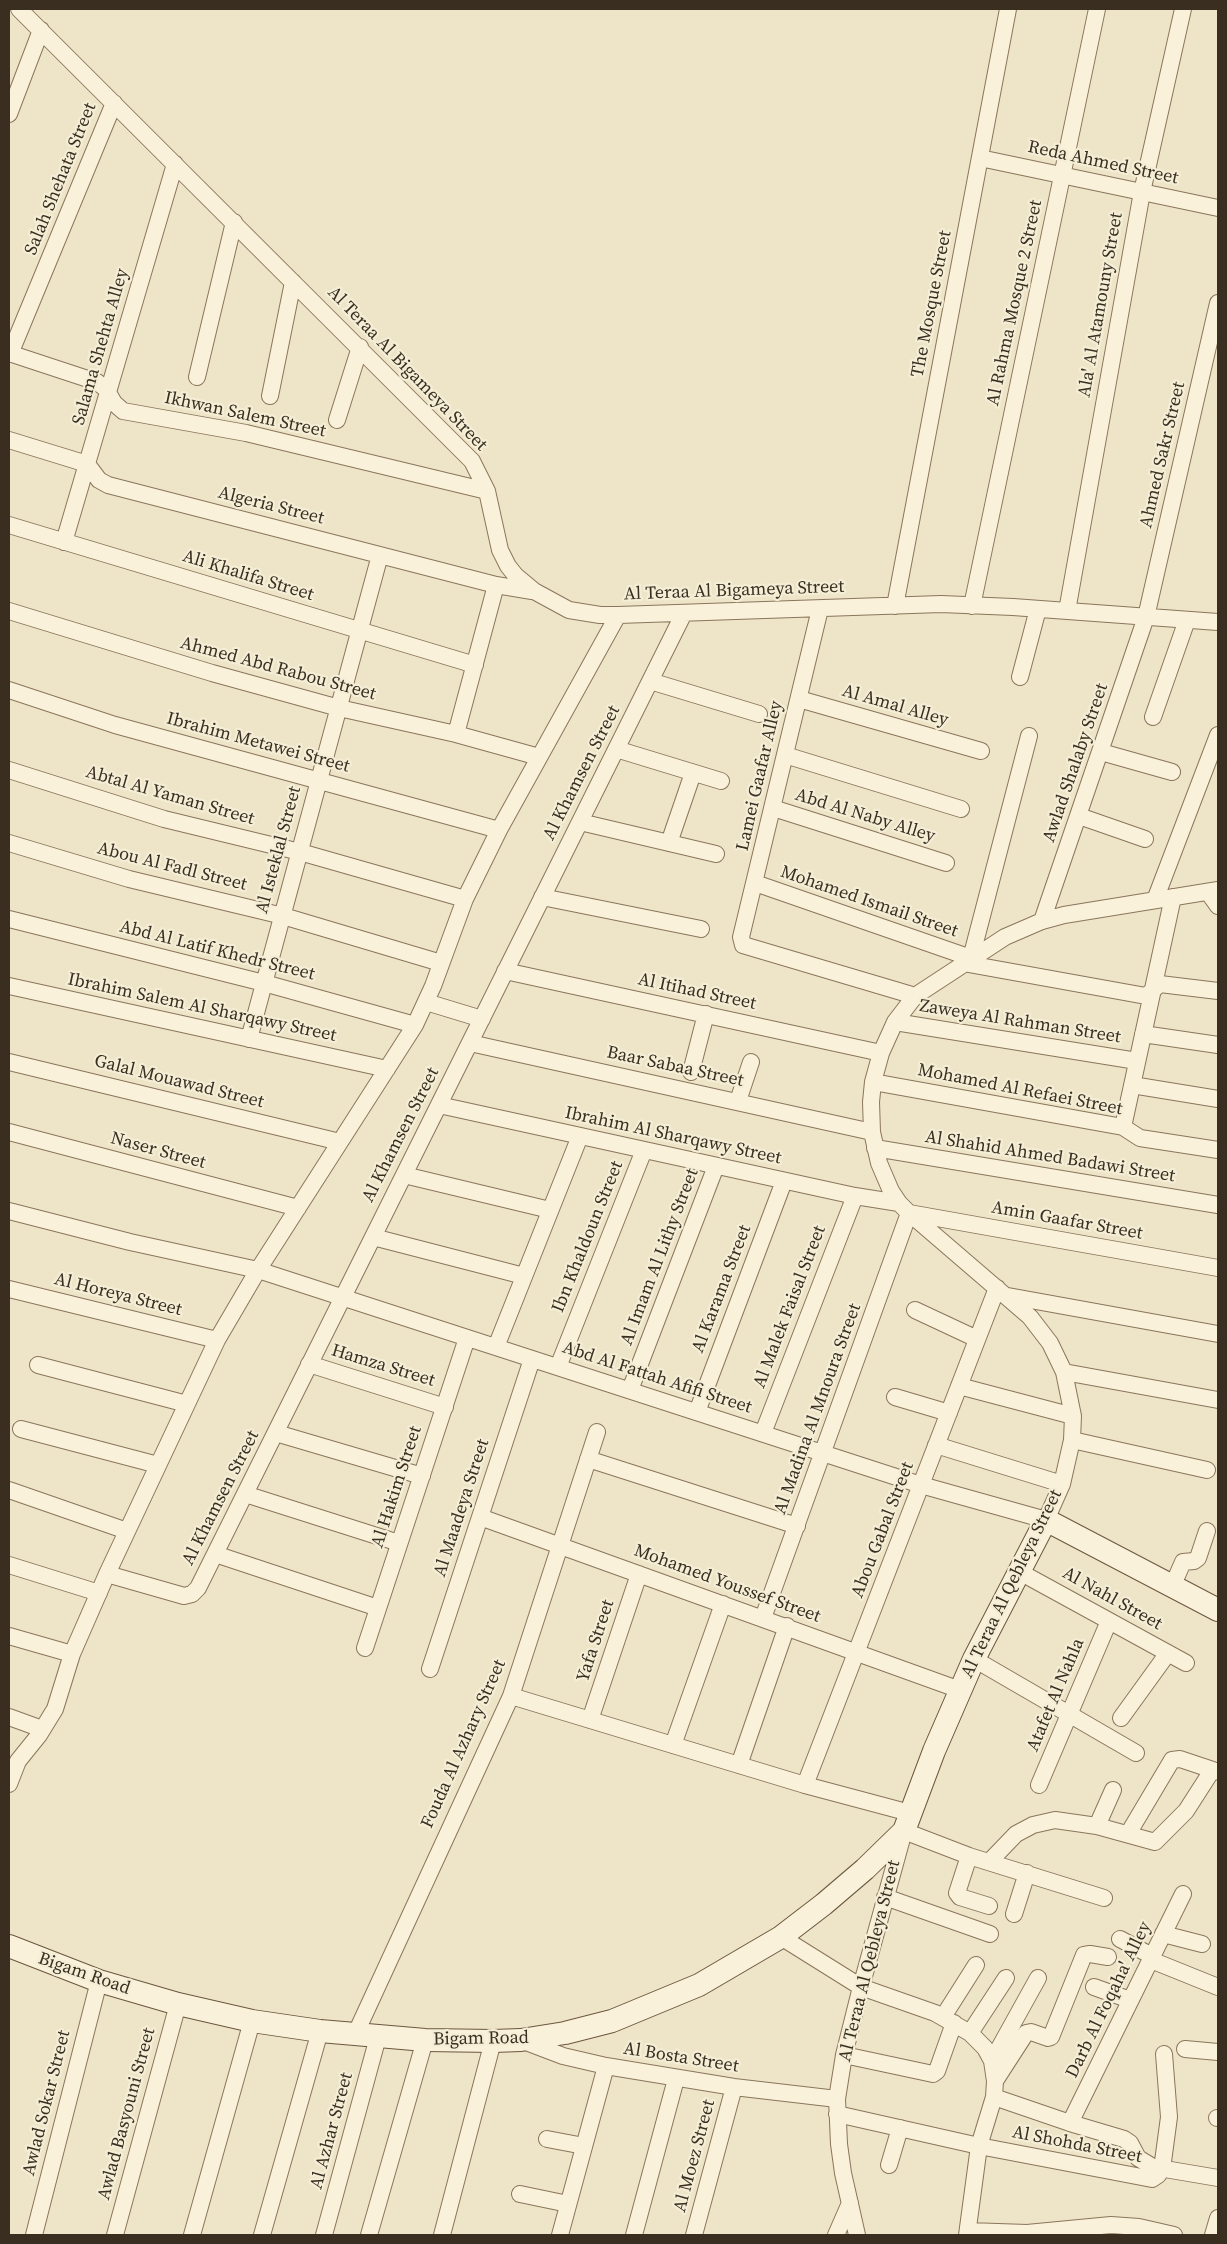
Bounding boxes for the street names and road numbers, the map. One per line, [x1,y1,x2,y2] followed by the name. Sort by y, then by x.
[21,100,101,258] street label: Salah Shehata Street
[1026,137,1180,189] street label: Reda Ahmed Street
[983,198,1047,408] street label: Al Rahma Mosque 2 Street
[1074,211,1128,399] street label: Ala' Al Atamouny Street
[907,229,957,379] street label: The Mosque Street
[68,266,134,428] street label: Salama Shehta Alley
[323,282,491,456] street label: Al Teraa Al Bigameya Street
[1136,380,1190,530] street label: Ahmed Sakr Street
[162,387,328,443] street label: Ikhwan Salem Street
[216,482,326,530] street label: Algeria Street
[180,546,316,606] street label: Ali Khalifa Street
[623,576,845,606] street label: Al Teraa Al Bigameya Street
[178,632,378,706] street label: Ahmed Abd Rabou Street
[839,681,951,731] street label: Al Amal Alley
[1039,681,1113,845] street label: Awlad Shalaby Street
[732,699,788,853] street label: Lamei Gaafar Alley
[539,702,625,844] street label: Al Khamsen Street
[164,708,352,778] street label: Ibrahim Metawei Street
[83,762,257,830] street label: Abtal Al Yaman Street
[252,784,306,916] street label: Al Isteklal Street
[793,784,937,848] street label: Abd Al Naby Alley
[95,838,249,896] street label: Abou Al Fadl Street
[777,861,961,943] street label: Mohamed Ismail Street
[117,916,317,986] street label: Abd Al Latif Khedr Street
[66,969,338,1047] street label: Ibrahim Salem Al Sharqawy Street
[636,969,758,1015] street label: Al Itihad Street
[918,995,1122,1049] street label: Zaweya Al Rahman Street
[605,1042,745,1092] street label: Baar Sabaa Street
[92,1051,266,1113] street label: Galal Mouawad Street
[916,1060,1124,1120] street label: Mohamed Al Refaei Street
[358,1064,444,1206] street label: Al Khamsen Street
[563,1103,783,1169] street label: Ibrahim Al Sharqawy Street
[923,1127,1177,1187] street label: Al Shahid Ahmed Badawi Street
[108,1128,208,1174] street label: Naser Street
[548,1158,628,1316] street label: Ibn Khaldoun Street
[616,1166,704,1348] street label: Al Imam Al Lithy Street
[990,1197,1144,1245] street label: Amin Gaafar Street
[688,1222,756,1356] street label: Al Karama Street
[749,1223,831,1391] street label: Al Malek Faisal Street
[52,1269,184,1321] street label: Al Horeya Street
[770,1301,866,1517] street label: Al Madina Al Mnoura Street
[560,1337,754,1419] street label: Abd Al Fattah Afifi Street
[329,1340,437,1392] street label: Hamza Street
[367,1423,427,1551] street label: Al Hakim Street
[178,1427,264,1569] street label: Al Khamsen Street
[430,1436,494,1580] street label: Al Maadeya Street
[847,1459,919,1601] street label: Abou Gabal Street
[957,1486,1067,1682] street label: Al Teraa Al Qebleya Street
[631,1540,823,1628] street label: Mohamed Youssef Street
[1058,1563,1166,1635] street label: Al Nahl Street
[573,1597,619,1685] street label: Yafa Street
[1022,1635,1090,1755] street label: Atafet Al Nahla
[417,1656,511,1832] street label: Fouda Al Azhary Street
[834,1858,906,2064] street label: Al Teraa Al Qebleya Street
[1062,1918,1156,2082] street label: Darb Al Foqaha' Alley
[35,1948,133,2000] street label: Bigam Road
[94,2026,160,2202] street label: Awlad Basyouni Street
[433,2027,529,2051] street label: Bigam Road
[18,2028,76,2178] street label: Awlad Sokar Street
[622,2038,740,2078] street label: Al Bosta Street
[306,2070,358,2192] street label: Al Azhar Street
[670,2097,720,2215] street label: Al Moez Street
[1010,2122,1144,2168] street label: Al Shohda Street

